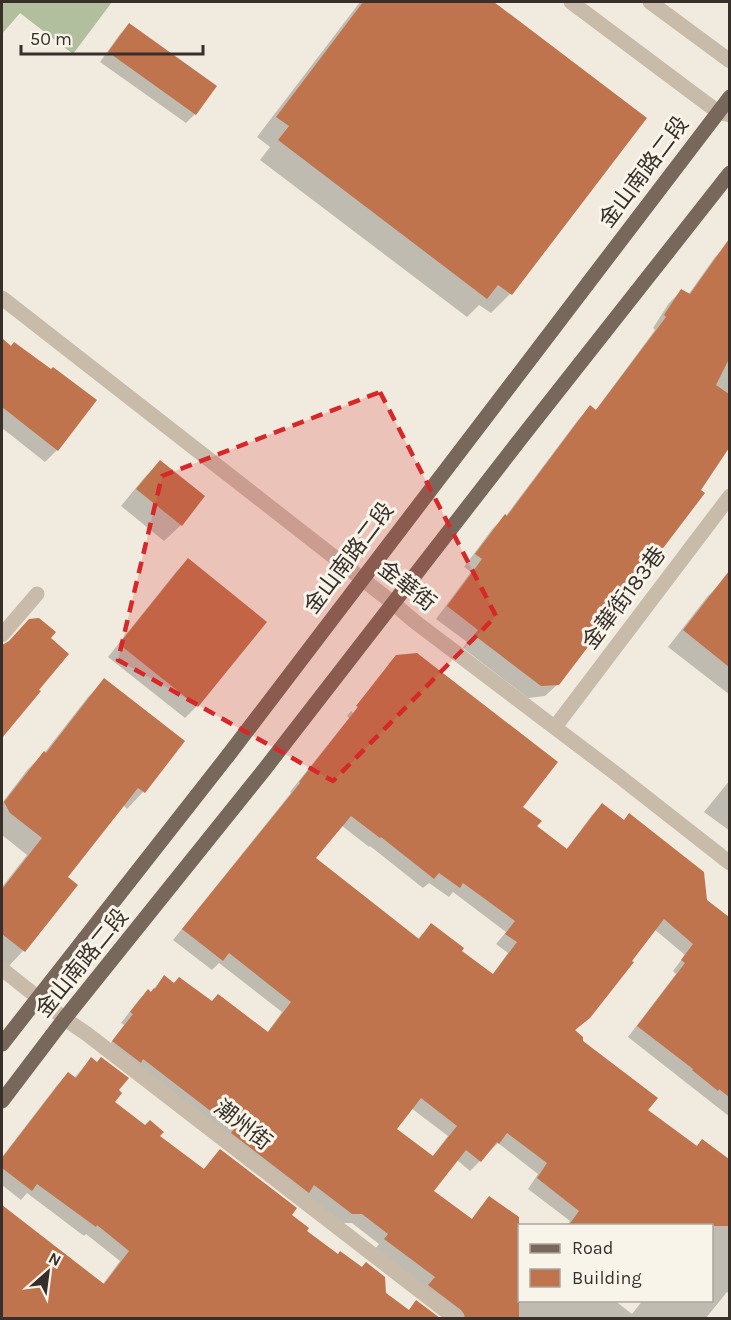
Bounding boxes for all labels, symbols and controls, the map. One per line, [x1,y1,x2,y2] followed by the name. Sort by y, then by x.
[21,18,202,56] scale bar
[30,28,72,50] text: 50 m
[594,111,694,233] street label: 金山南路二段
[299,497,399,619] street label: 金山南路二段
[577,542,671,654] street label: 金華街183巷
[373,555,441,617] street label: 金華街
[30,904,134,1022] street label: 金山南路二段
[209,1094,277,1156] street label: 潮州街
[518,1224,713,1302] legend
[572,1237,613,1259] text: Road
[18,1242,78,1302] north arrow
[45,1248,64,1270] text: N
[572,1267,642,1289] text: Building

